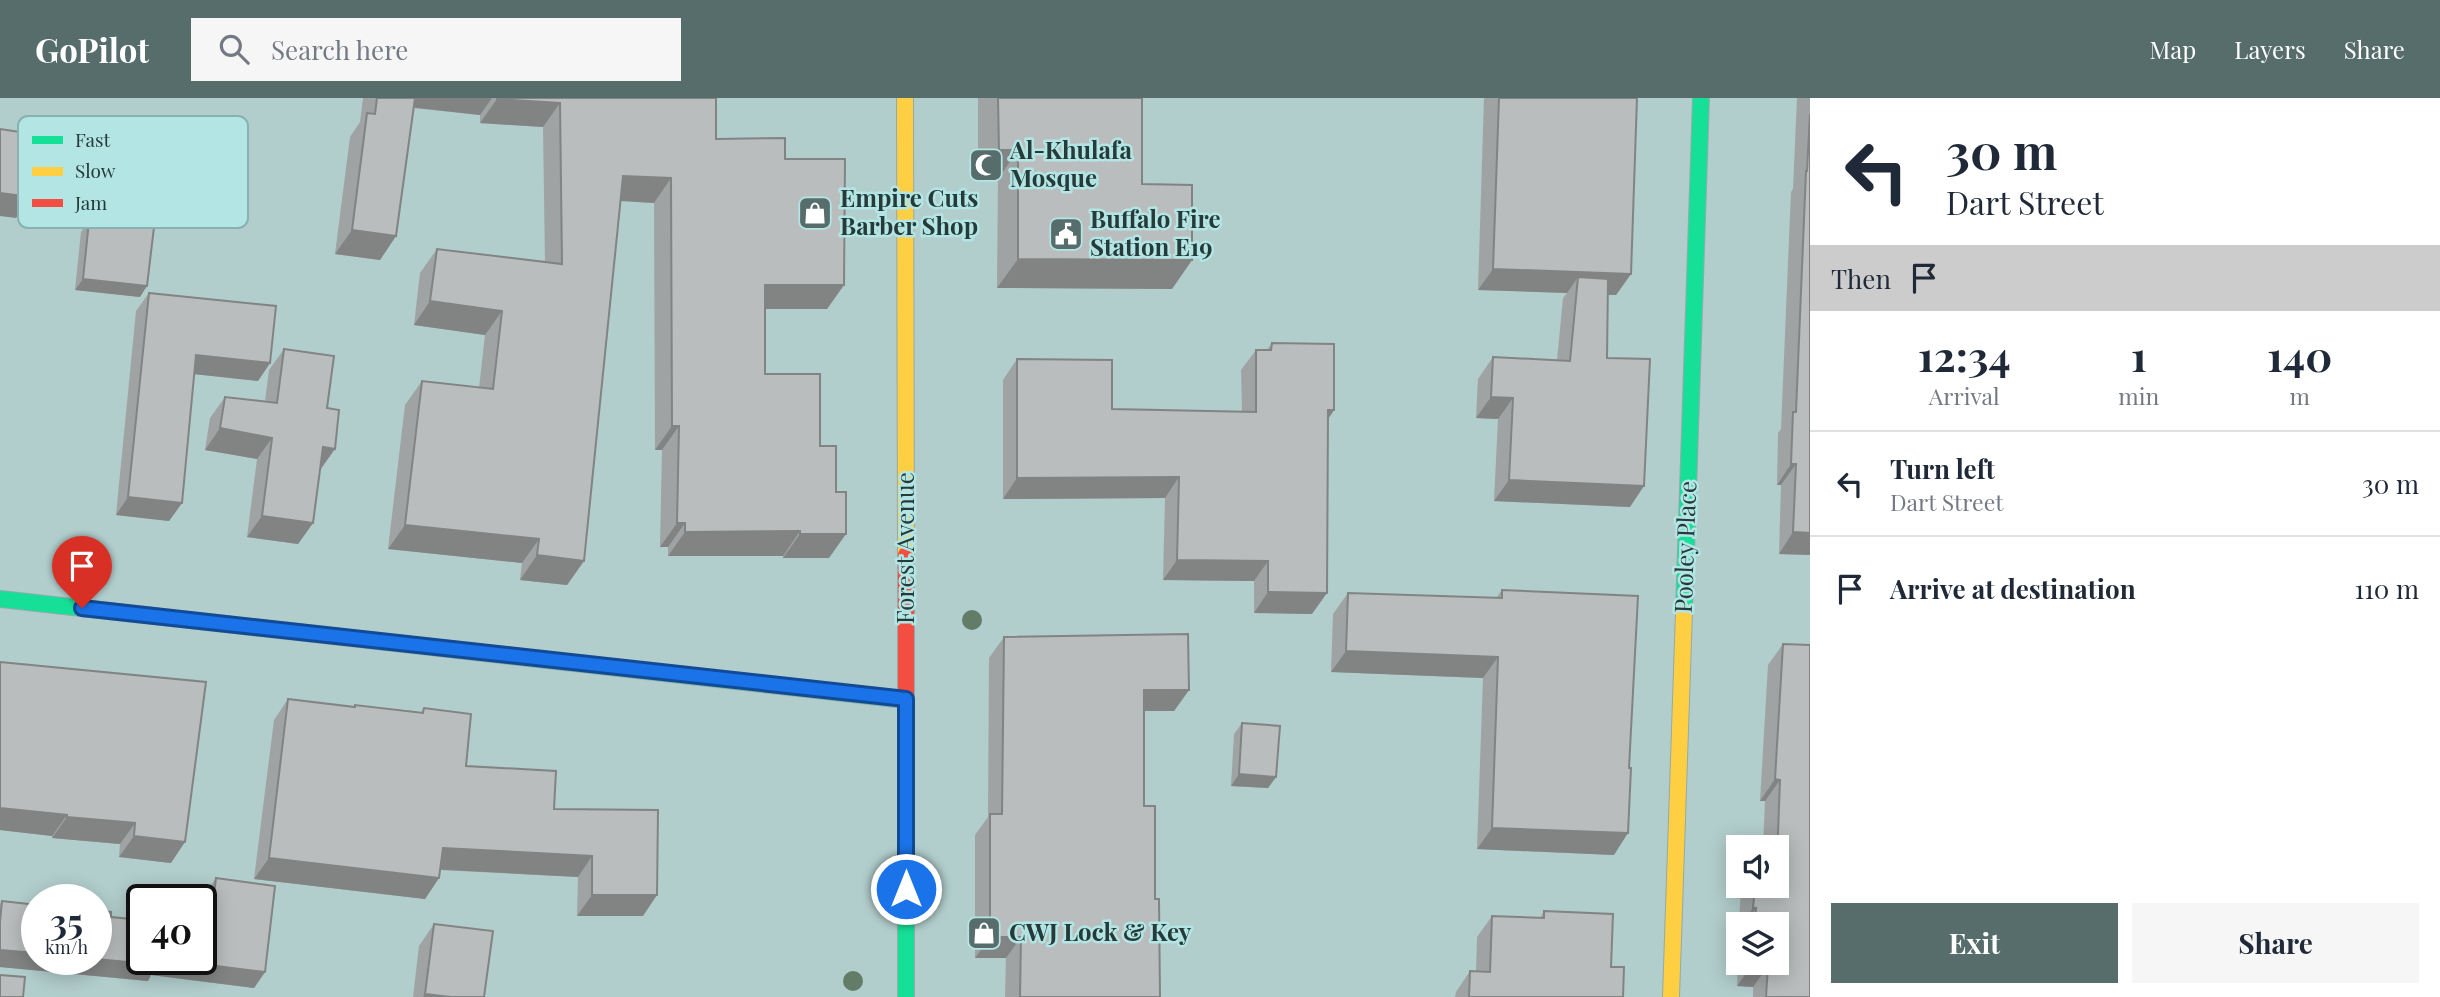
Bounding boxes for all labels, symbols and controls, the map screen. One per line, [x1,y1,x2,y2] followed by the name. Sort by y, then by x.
[191,18,681,81] search box
[35,27,149,71] text: GoPilot
[215,30,253,68] icon: search
[271,32,408,67] text: Search here
[2150,33,2196,65] text: Map
[2234,33,2306,65] text: Layers
[2344,33,2405,65] text: Share
[18,116,248,228] legend
[1946,117,2057,182] text: 30 m
[75,126,111,152] text: Fast
[1831,126,1922,217] icon: left
[1009,133,1132,193] place label: Al-Khulafa Mosque
[967,146,1005,184] mosque icon: Al-Khulafa Mosque
[75,157,116,183] text: Slow
[1946,180,2104,223] text: Dart Street
[840,181,978,241] place label: Empire Cuts Barber Shop
[74,189,107,215] text: Jam
[796,194,834,232] shop icon: Empire Cuts Barber Shop
[1090,202,1221,262] place label: Buffalo Fire Station E19
[1047,215,1085,253] public building icon: Buffalo Fire Station E19
[1905,259,1943,297] icon: arrive
[1831,261,1891,296] text: Then
[1918,327,2011,383] text: 12:34
[2131,327,2147,383] text: 1
[2267,327,2332,383] text: 140
[1929,380,2000,411] text: Arrival
[2118,380,2159,411] text: min
[2289,380,2310,411] text: m
[1890,451,1995,486] text: Turn left
[1831,465,1869,503] icon: left
[2362,466,2419,501] text: 30 m
[888,472,920,624] street label: Forest Avenue
[1666,480,1702,614] street label: Pooley Place
[1890,486,2003,517] text: Dart Street
[52,536,112,608] pin
[63,547,101,585] icon: arrive
[1831,570,1869,608] icon: arrive
[1890,571,2136,606] text: Arrive at destination
[2355,571,2419,606] text: 110 m
[1726,835,1789,975] map controls
[1726,835,1789,898] button: sound
[869,852,943,926] position arrow
[126,884,217,975] speed limit sign: 40
[50,897,83,944] text: 35
[1831,903,2118,983] button: Exit
[2132,903,2419,983] button: Share
[1726,912,1789,975] button: layers
[965,914,1003,952] shop icon: CWJ Lock & Key
[1009,915,1192,947] place label: CWJ Lock & Key
[45,935,88,959] text: km/h

